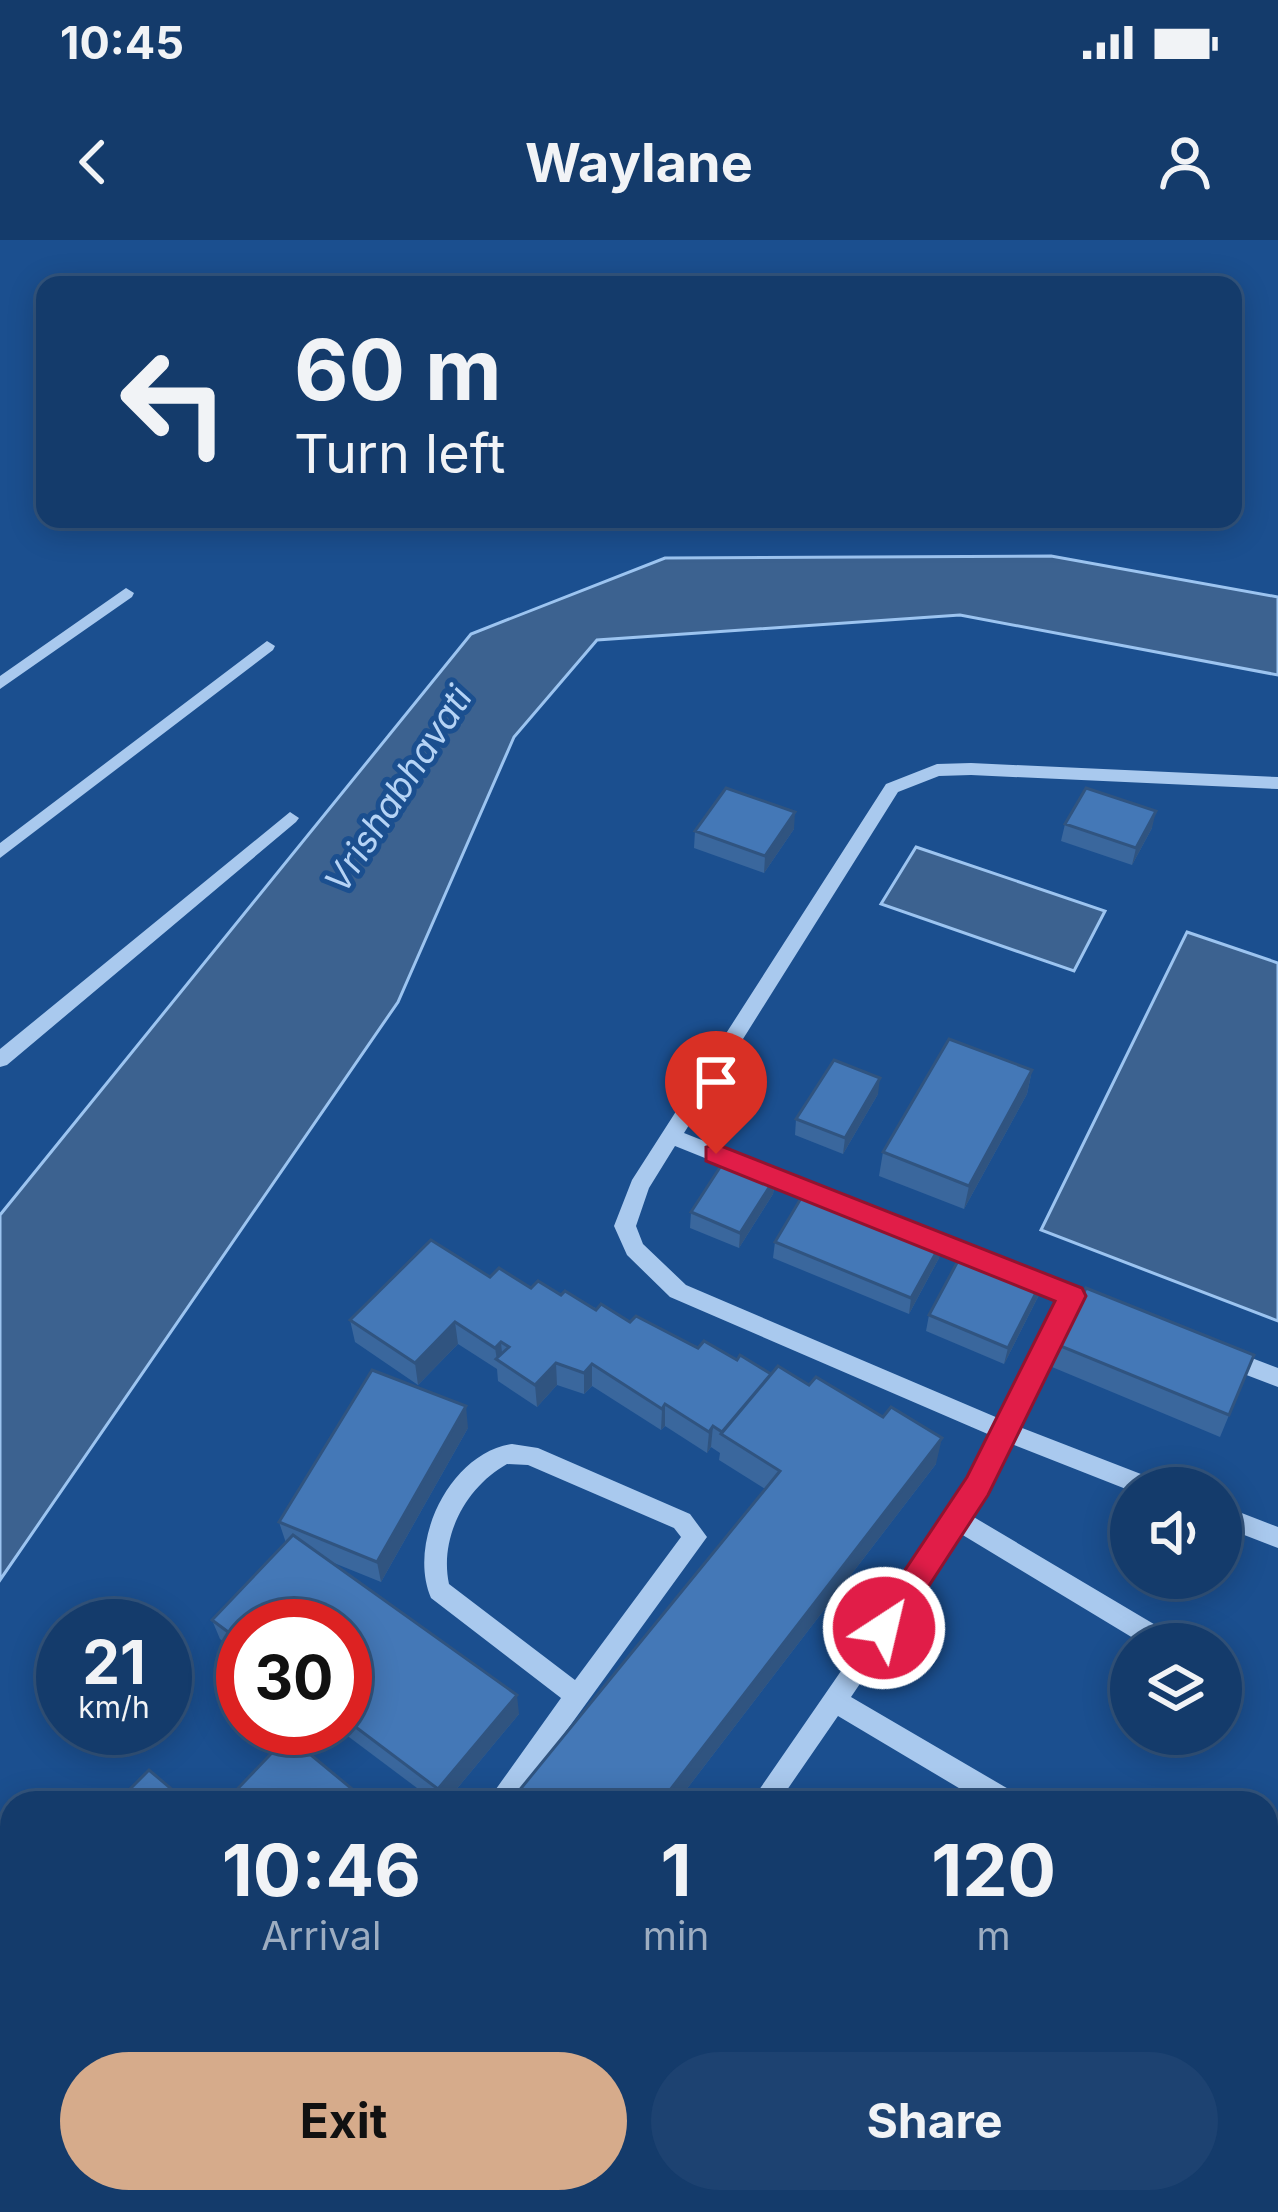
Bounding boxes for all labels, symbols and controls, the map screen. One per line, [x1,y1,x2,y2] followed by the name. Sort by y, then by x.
[60,15,184,70] text: 10:45
[60,129,126,195] icon: back
[1152,129,1218,195] icon: person
[525,130,753,195] text: Waylane
[294,319,502,420] text: 60 m
[96,324,252,480] icon: left
[294,421,505,486] text: Turn left
[315,677,482,900] water label: Vrishabhavati
[665,1031,767,1154] pin
[683,1049,749,1115] icon: arrive
[1110,1467,1242,1755] map controls
[1110,1467,1242,1599] button: sound
[821,1565,947,1691] position arrow
[216,1599,372,1755] speed limit sign: 30
[1110,1623,1242,1755] button: layers
[82,1626,146,1698] text: 21
[78,1689,150,1725] text: km/h
[222,1826,421,1913] text: 10:46
[661,1826,692,1913] text: 1
[931,1826,1056,1913] text: 120
[261,1912,381,1959] text: Arrival
[643,1912,709,1959] text: min
[977,1912,1011,1959] text: m
[60,2052,627,2190] button: Exit
[651,2052,1218,2190] button: Share

